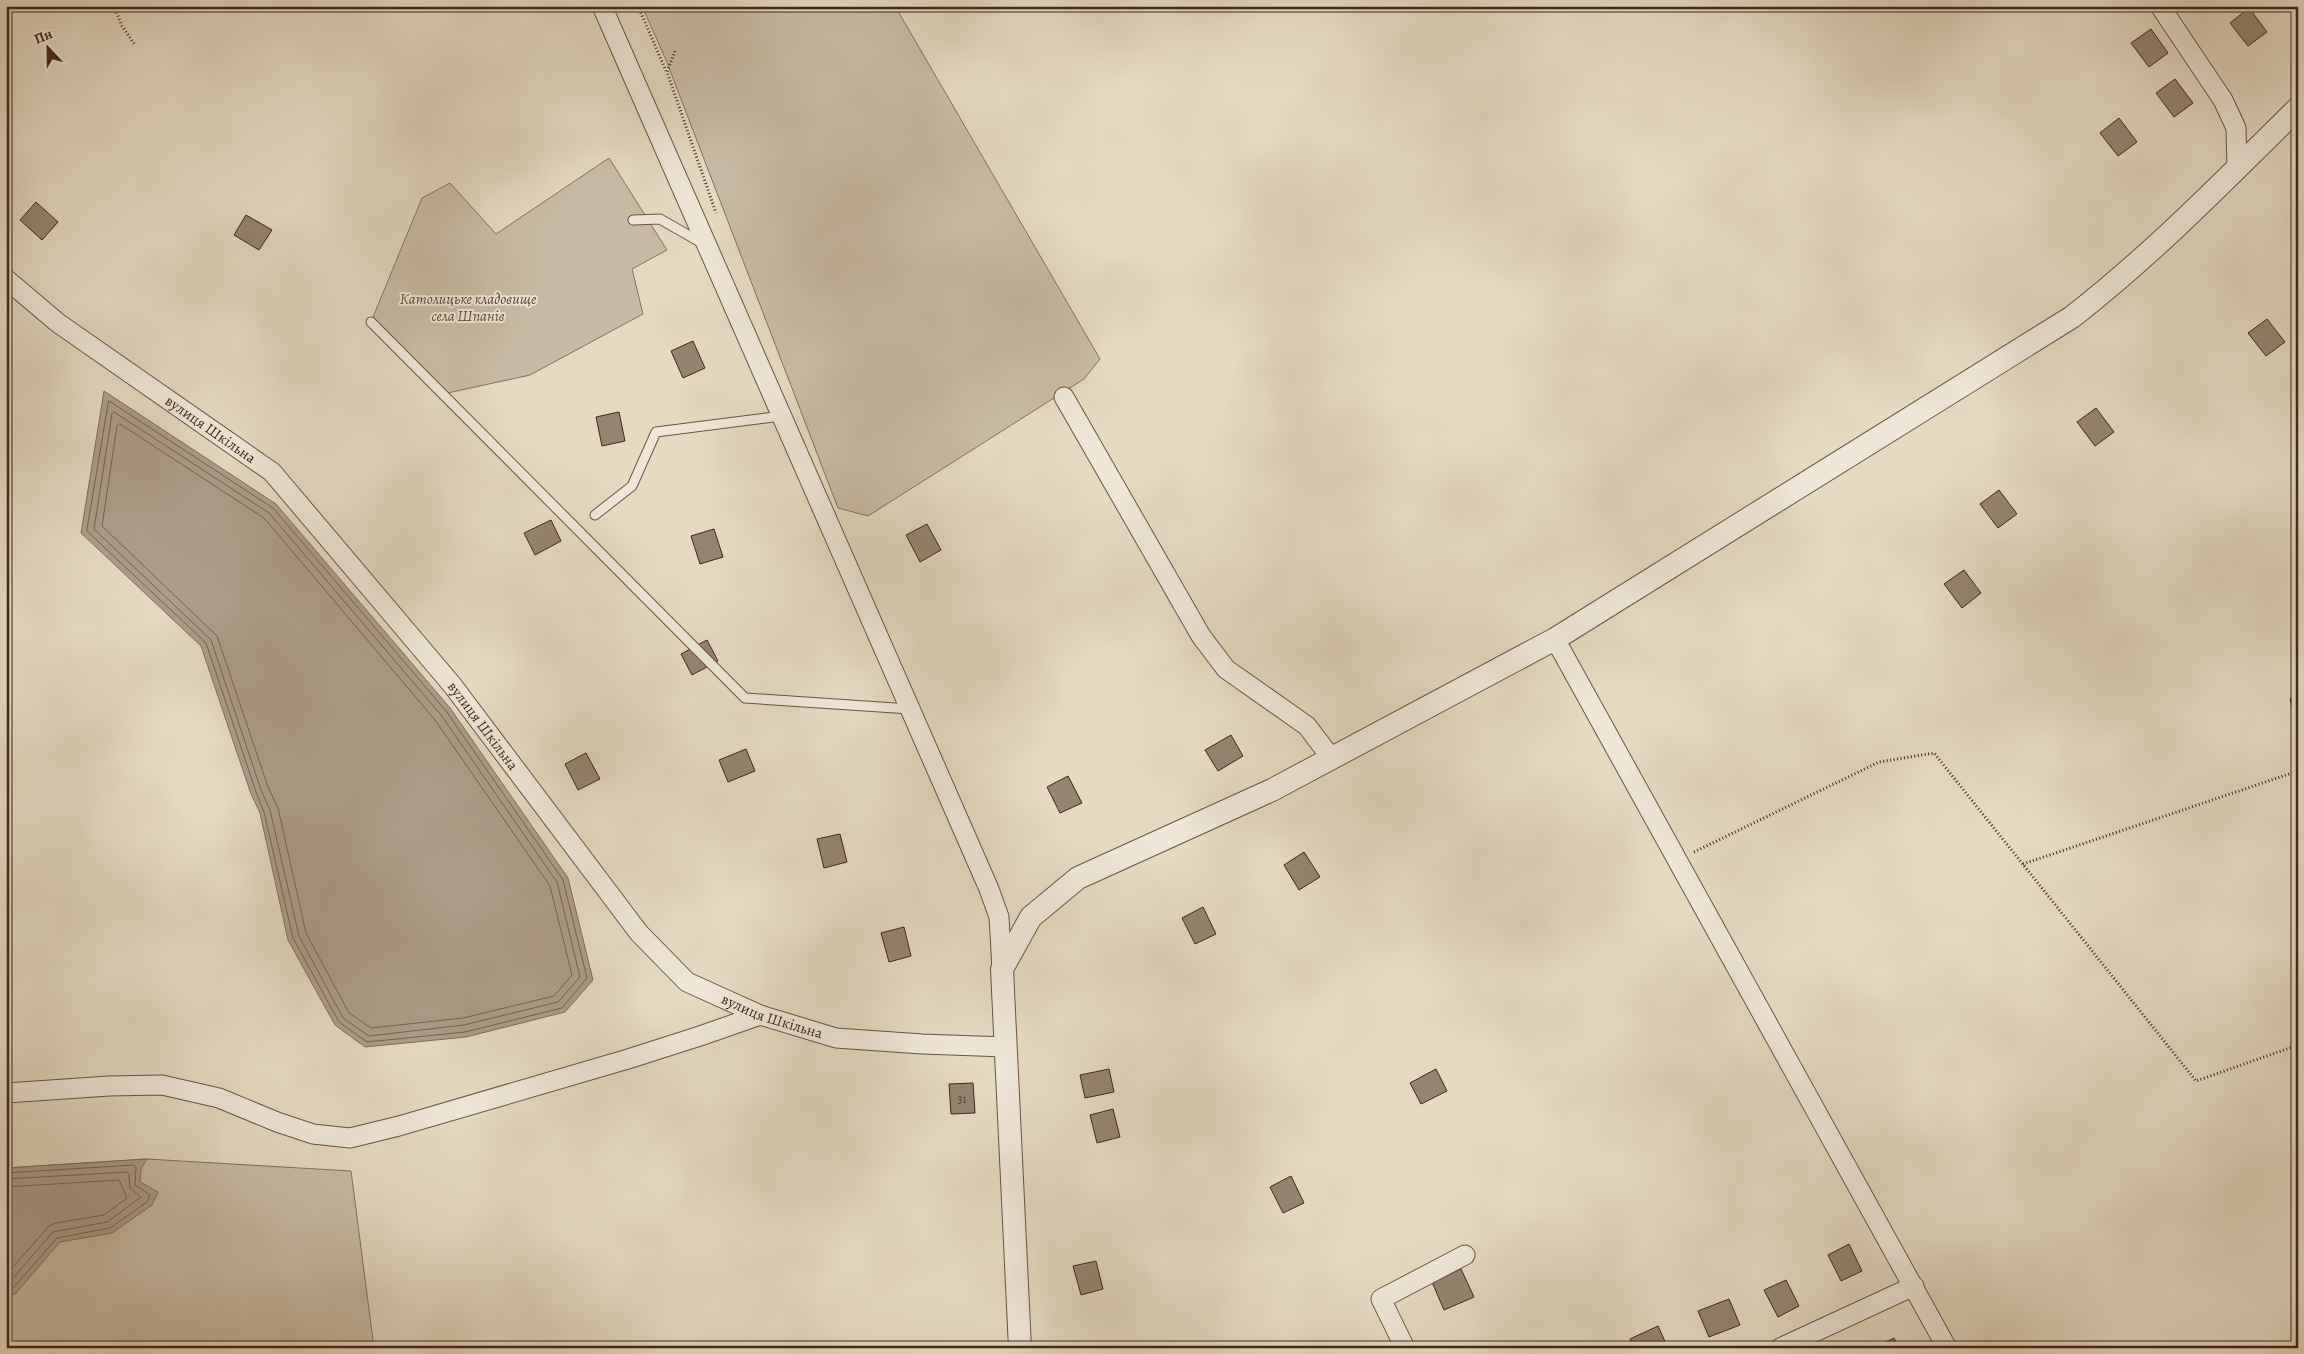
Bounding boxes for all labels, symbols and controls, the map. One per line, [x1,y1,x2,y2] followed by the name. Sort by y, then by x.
[22,22,72,72] north arrow
[31,24,55,49] text: Пн
[400,289,537,326] park label: Католицьке кладовище села Шпанів
[161,391,260,468] street label: вулиця Шкільна
[443,677,523,774] street label: вулиця Шкільна
[718,989,825,1043] street label: вулиця Шкільна
[957,1091,967,1107] house number: 31

